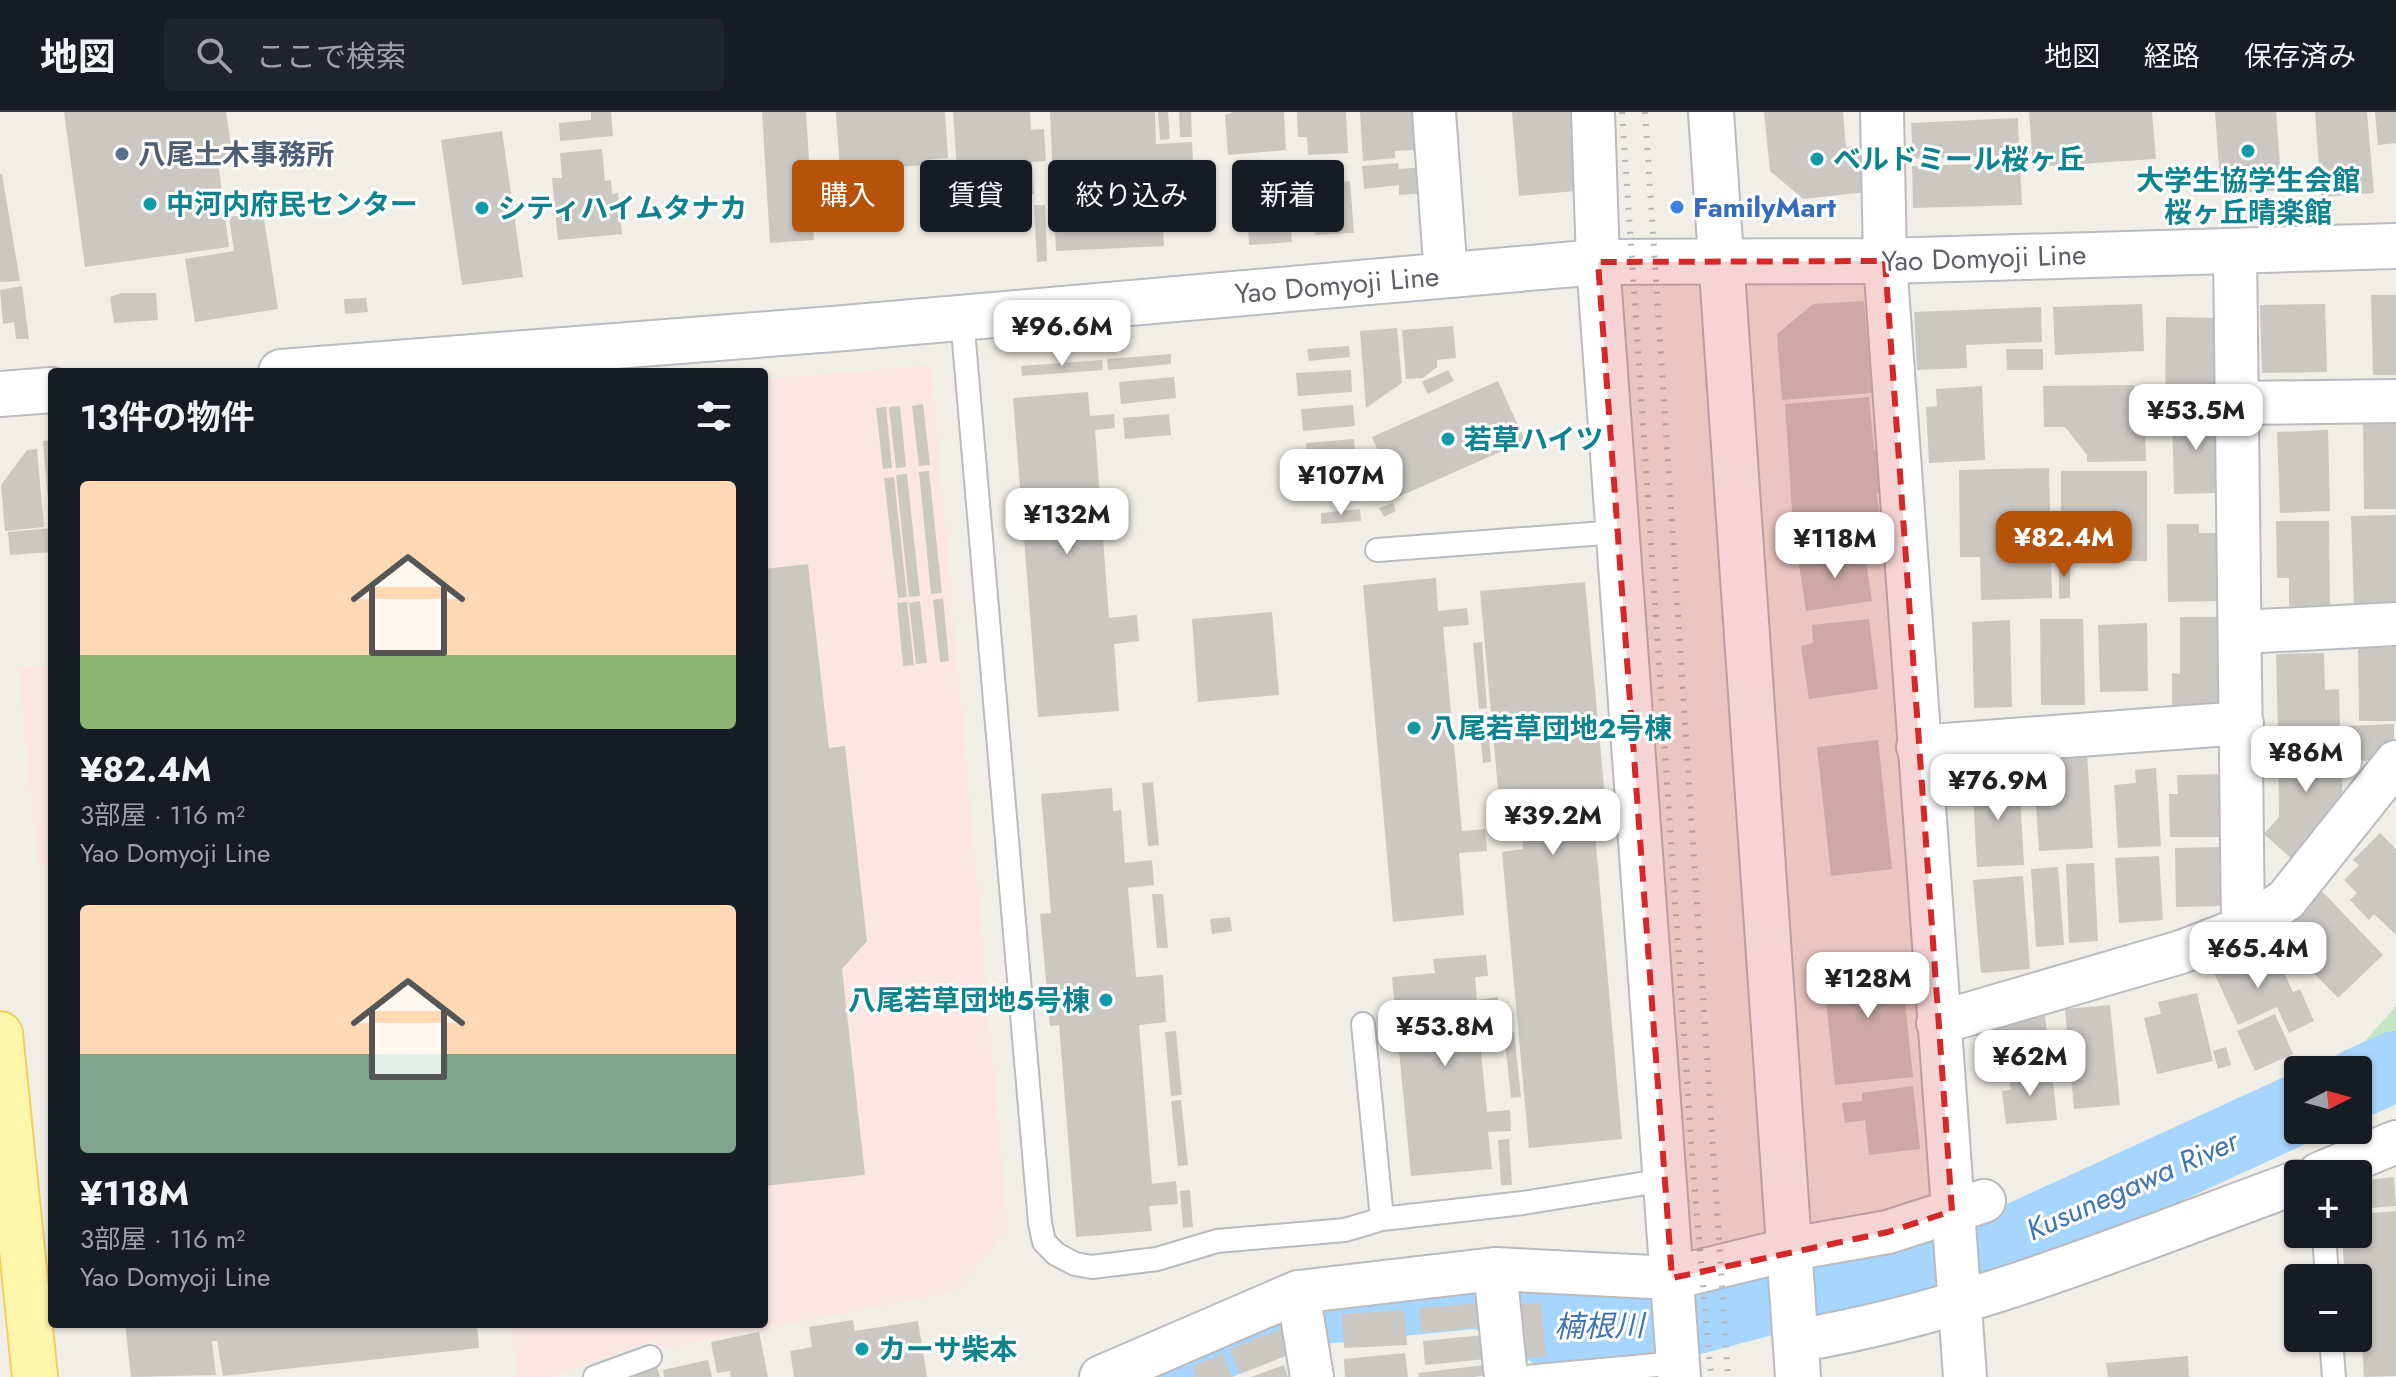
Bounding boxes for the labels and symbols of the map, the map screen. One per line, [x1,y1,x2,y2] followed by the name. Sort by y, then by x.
[138,134,334,175] place label: 八尾土木事務所
[1833,139,2085,180] place label: ベルドミール桜ヶ丘
[2239,142,2257,160] marker: 大学生協学生会館 桜ヶ丘晴楽館
[113,145,131,163] marker: 八尾土木事務所
[1808,150,1826,168] marker: ベルドミール桜ヶ丘
[2136,160,2360,233] place label: 大学生協学生会館 桜ヶ丘晴楽館
[166,184,418,225] place label: 中河内府民センター
[1693,187,1836,228] place label: FamilyMart
[498,188,747,229] place label: シティハイムタナカ
[141,195,159,213] marker: 中河内府民センター
[1668,198,1686,216] marker: FamilyMart
[473,199,491,217] marker: シティハイムタナカ
[1881,234,2087,282] street label: Yao Domyoji Line
[1233,256,1441,314] street label: Yao Domyoji Line
[997,300,1127,368] pin: ¥96.6M
[2131,384,2261,452] pin: ¥53.5M
[1464,419,1603,460] place label: 若草ハイツ
[1439,430,1457,448] marker: 若草ハイツ
[1285,449,1397,517] pin: ¥107M
[1011,488,1123,556] pin: ¥132M
[1999,511,2129,579] pin: ¥82.4M
[1779,512,1891,580] pin: ¥118M
[1430,708,1672,749] place label: 八尾若草団地2号棟
[1405,719,1423,737] marker: 八尾若草団地2号棟
[2259,726,2353,794] pin: ¥86M
[1933,754,2063,822] pin: ¥76.9M
[1488,789,1618,857] pin: ¥39.2M
[2193,922,2323,990] pin: ¥65.4M
[1812,952,1924,1020] pin: ¥128M
[848,980,1090,1021] place label: 八尾若草団地5号棟
[1097,991,1115,1009] marker: 八尾若草団地5号棟
[1380,1000,1510,1068] pin: ¥53.8M
[1983,1030,2077,1098] pin: ¥62M
[2284,1056,2372,1144] north arrow
[2019,1118,2247,1251] water label: Kusunegawa River
[1554,1304,1647,1348] water label: 楠根川
[878,1329,1017,1370] place label: カーサ柴本
[853,1340,871,1358] marker: カーサ柴本

